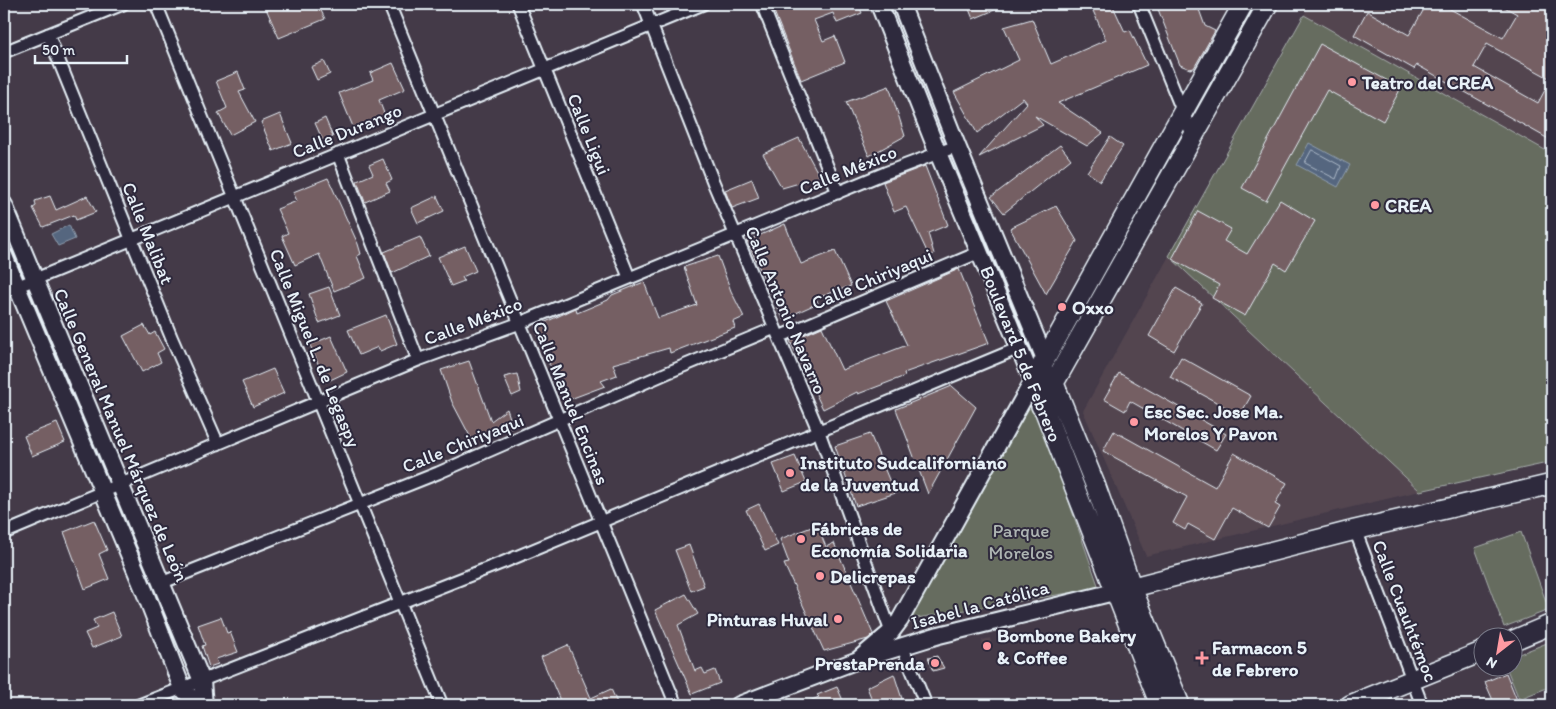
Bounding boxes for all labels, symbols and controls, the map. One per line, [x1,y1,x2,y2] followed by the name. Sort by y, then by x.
[35,32,128,64] scale bar
[42,41,75,59] text: 50 m
[1361,71,1494,94] place label: Teatro del CREA
[1346,76,1358,88] marker: Teatro del CREA
[562,90,616,178] street label: Calle Ligui
[289,99,405,163] street label: Calle Durango
[796,140,900,200] street label: Calle México
[117,179,179,287] street label: Calle Malibat
[1385,194,1432,217] place label: CREA
[1369,199,1381,211] marker: CREA
[740,222,832,398] street label: Calle Antonio Navarro
[808,243,936,315] street label: Calle Chiriyaqui
[265,245,365,451] street label: Calle Miguel L. de Legaspy
[975,263,1067,445] street label: Boulevard 5 de Febrero
[49,285,194,585] street label: Calle General Manuel Márquez de León
[421,292,525,350] street label: Calle México
[1072,296,1114,319] place label: Oxxo
[1056,301,1068,313] marker: Oxxo
[528,318,614,488] street label: Calle Manuel Encinas
[1144,400,1283,445] place label: Esc Sec. Jose Ma. Morelos Y Pavon
[399,408,527,478] street label: Calle Chiriyaqui
[1128,416,1140,428] marker: Esc Sec. Jose Ma. Morelos Y Pavon
[800,451,1007,496] place label: Instituto Sudcaliforniano de la Juventud
[784,467,796,479] marker: Instituto Sudcaliforniano de la Juventud
[811,517,968,562] place label: Fábricas de Economía Solidaria
[989,519,1053,564] park label: Parque Morelos
[795,533,807,545] marker: Fábricas de Economía Solidaria
[1367,537,1443,685] street label: Calle Cuauhtémoc
[830,565,916,588] place label: Delicrepas
[814,570,826,582] marker: Delicrepas
[909,576,1051,634] street label: Isabel la Católica
[707,608,829,631] place label: Pinturas Huval
[832,613,844,625] marker: Pinturas Huval
[997,624,1137,669] place label: Bombone Bakery & Coffee
[1474,626,1524,676] north arrow
[1212,636,1307,681] place label: Farmacon 5 de Febrero
[981,640,993,652] marker: Bombone Bakery & Coffee
[815,652,926,675] place label: PrestaPrenda
[1196,652,1208,664] marker: Farmacon 5 de Febrero
[1483,653,1500,672] text: N
[929,657,941,669] marker: PrestaPrenda

